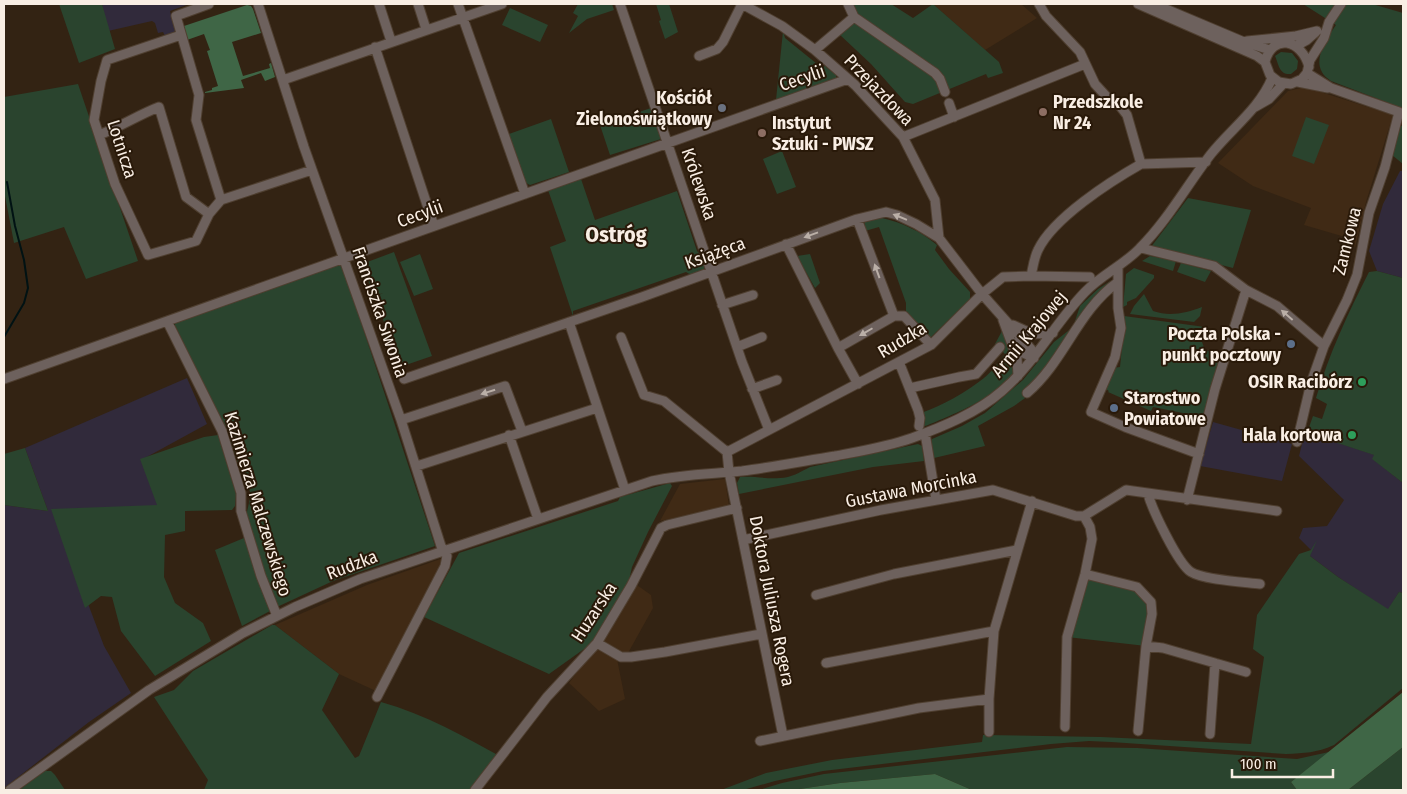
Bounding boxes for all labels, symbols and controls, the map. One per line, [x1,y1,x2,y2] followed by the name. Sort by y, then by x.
[840,50,919,130] street label: Przejazdowa
[776,60,828,96] street label: Cecylii
[576,87,713,130] place label: Kościół Zielonoświątkowy
[1053,91,1143,134] place label: Przedszkole Nr 24
[716,102,728,114] marker: Kościół Zielonoświątkowy
[1037,106,1049,118] marker: Przedszkole Nr 24
[772,112,874,155] place label: Instytut Sztuki - PWSZ
[102,117,142,181] street label: Lotnicza
[756,127,768,139] marker: Instytut Sztuki - PWSZ
[676,145,722,223] street label: Królewska
[394,196,446,232] street label: Cecylii
[1328,205,1366,277] street label: Zamkowa
[893,212,907,220] one-way arrow
[585,221,647,248] district label: Ostróg
[682,232,748,274] street label: Książęca
[804,232,819,239] one-way arrow
[347,244,413,381] street label: Franciszka Siwonia
[873,263,880,278] one-way arrow
[987,286,1071,382] street label: Armii Krajowej
[1281,310,1293,321] one-way arrow
[874,317,930,363] street label: Rudzka
[1162,323,1281,366] place label: Poczta Polska - punkt pocztowy
[859,328,872,337] one-way arrow
[1285,338,1297,350] marker: Poczta Polska - punkt pocztowy
[1248,371,1352,393] place label: OSIR Racibórz
[1356,376,1368,388] marker: OSIR Racibórz
[1124,387,1206,430] place label: Starostwo Powiatowe
[480,388,495,396] one-way arrow
[1108,402,1120,414] marker: Starostwo Powiatowe
[219,409,297,599] street label: Kazimierza Malczewskiego
[1243,424,1342,446] place label: Hala kortowa
[1346,429,1358,441] marker: Hala kortowa
[844,465,979,513] street label: Gustawa Morcinka
[745,514,799,688] street label: Doktora Juliusza Rogera
[323,545,381,585] street label: Rudzka
[567,578,621,646] street label: Huzarska
[1232,746,1333,778] scale bar
[1240,755,1277,773] text: 100 m

